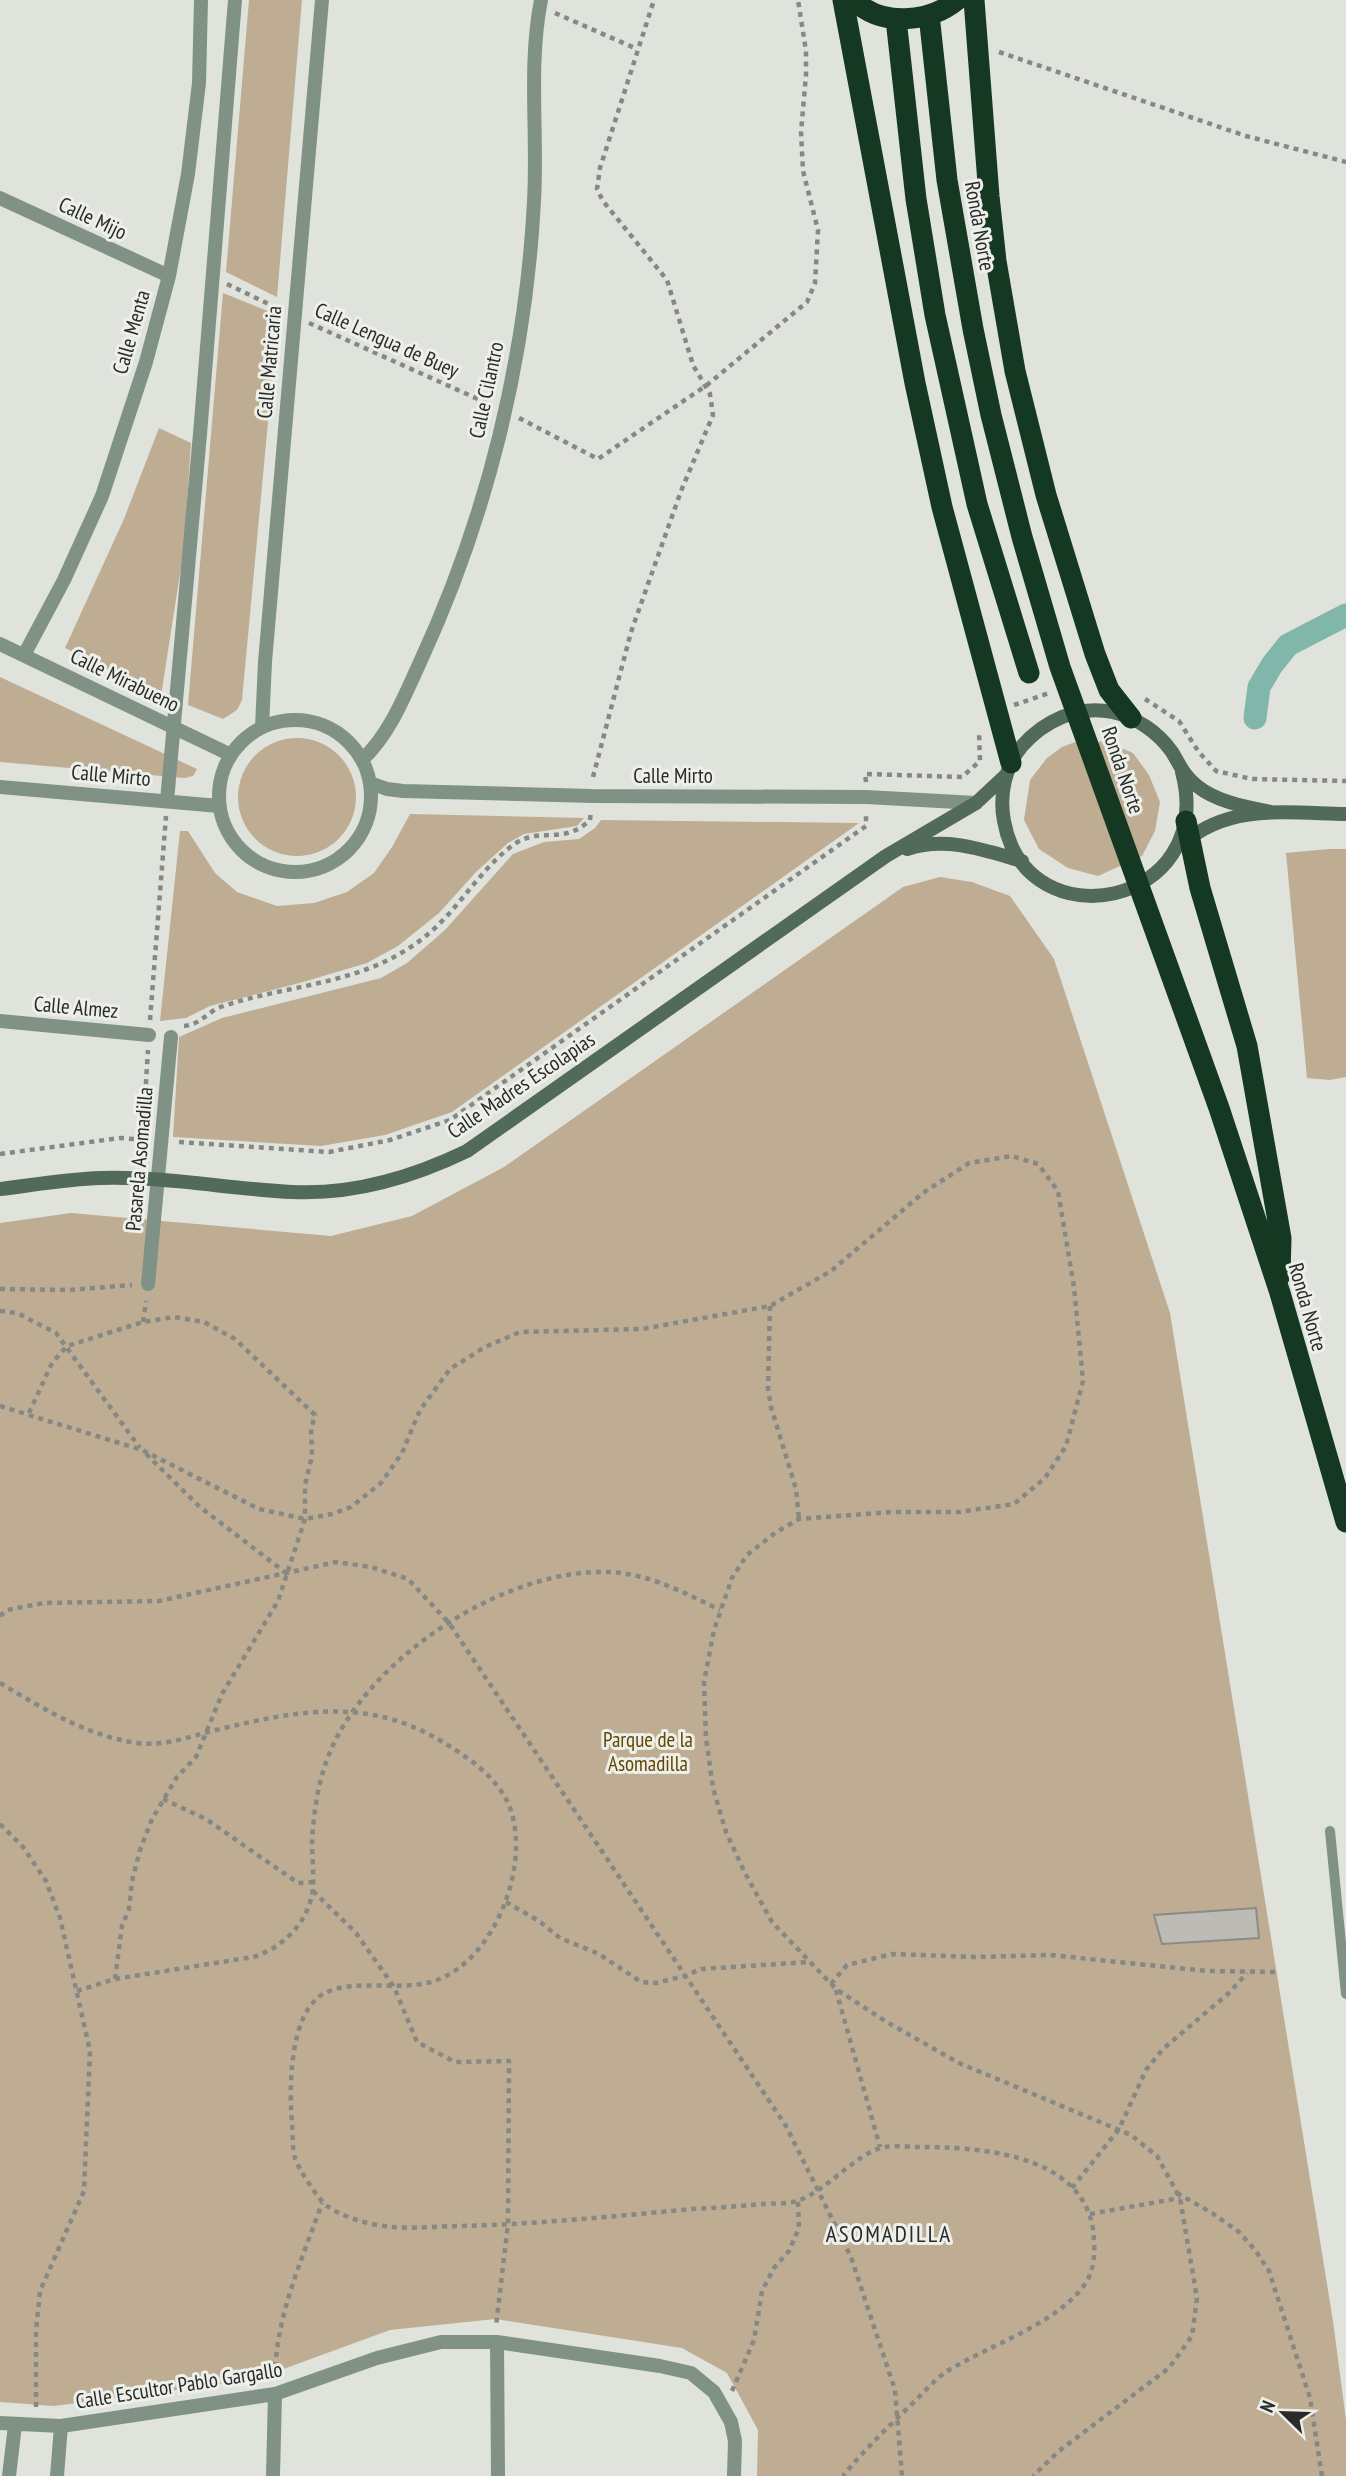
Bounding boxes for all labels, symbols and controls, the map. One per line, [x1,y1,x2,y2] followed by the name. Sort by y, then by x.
[959,179,1001,273] street label: Ronda Norte
[55,191,131,245] street label: Calle Mijo
[106,287,156,377] street label: Calle Menta
[311,296,463,384] street label: Calle Lengua de Buey
[251,304,287,420] street label: Calle Matricaria
[463,339,509,441] street label: Calle Cilantro
[66,642,184,718] street label: Calle Mirabueno
[1096,723,1150,817] street label: Ronda Norte
[70,758,152,792] street label: Calle Mirto
[633,762,713,789] street label: Calle Mirto
[33,990,119,1024] street label: Calle Almez
[442,1026,600,1144] street label: Calle Madres Escolapias
[119,1086,159,1232] street label: Pasarela Asomadilla
[1283,1260,1333,1354] street label: Ronda Norte
[603,1726,693,1777] park label: Parque de la Asomadilla
[826,2219,952,2248] district label: ASOMADILLA
[74,2355,284,2415] street label: Calle Escultor Pablo Gargallo
[1248,2378,1318,2448] north arrow
[1254,2397,1280,2416] text: N

